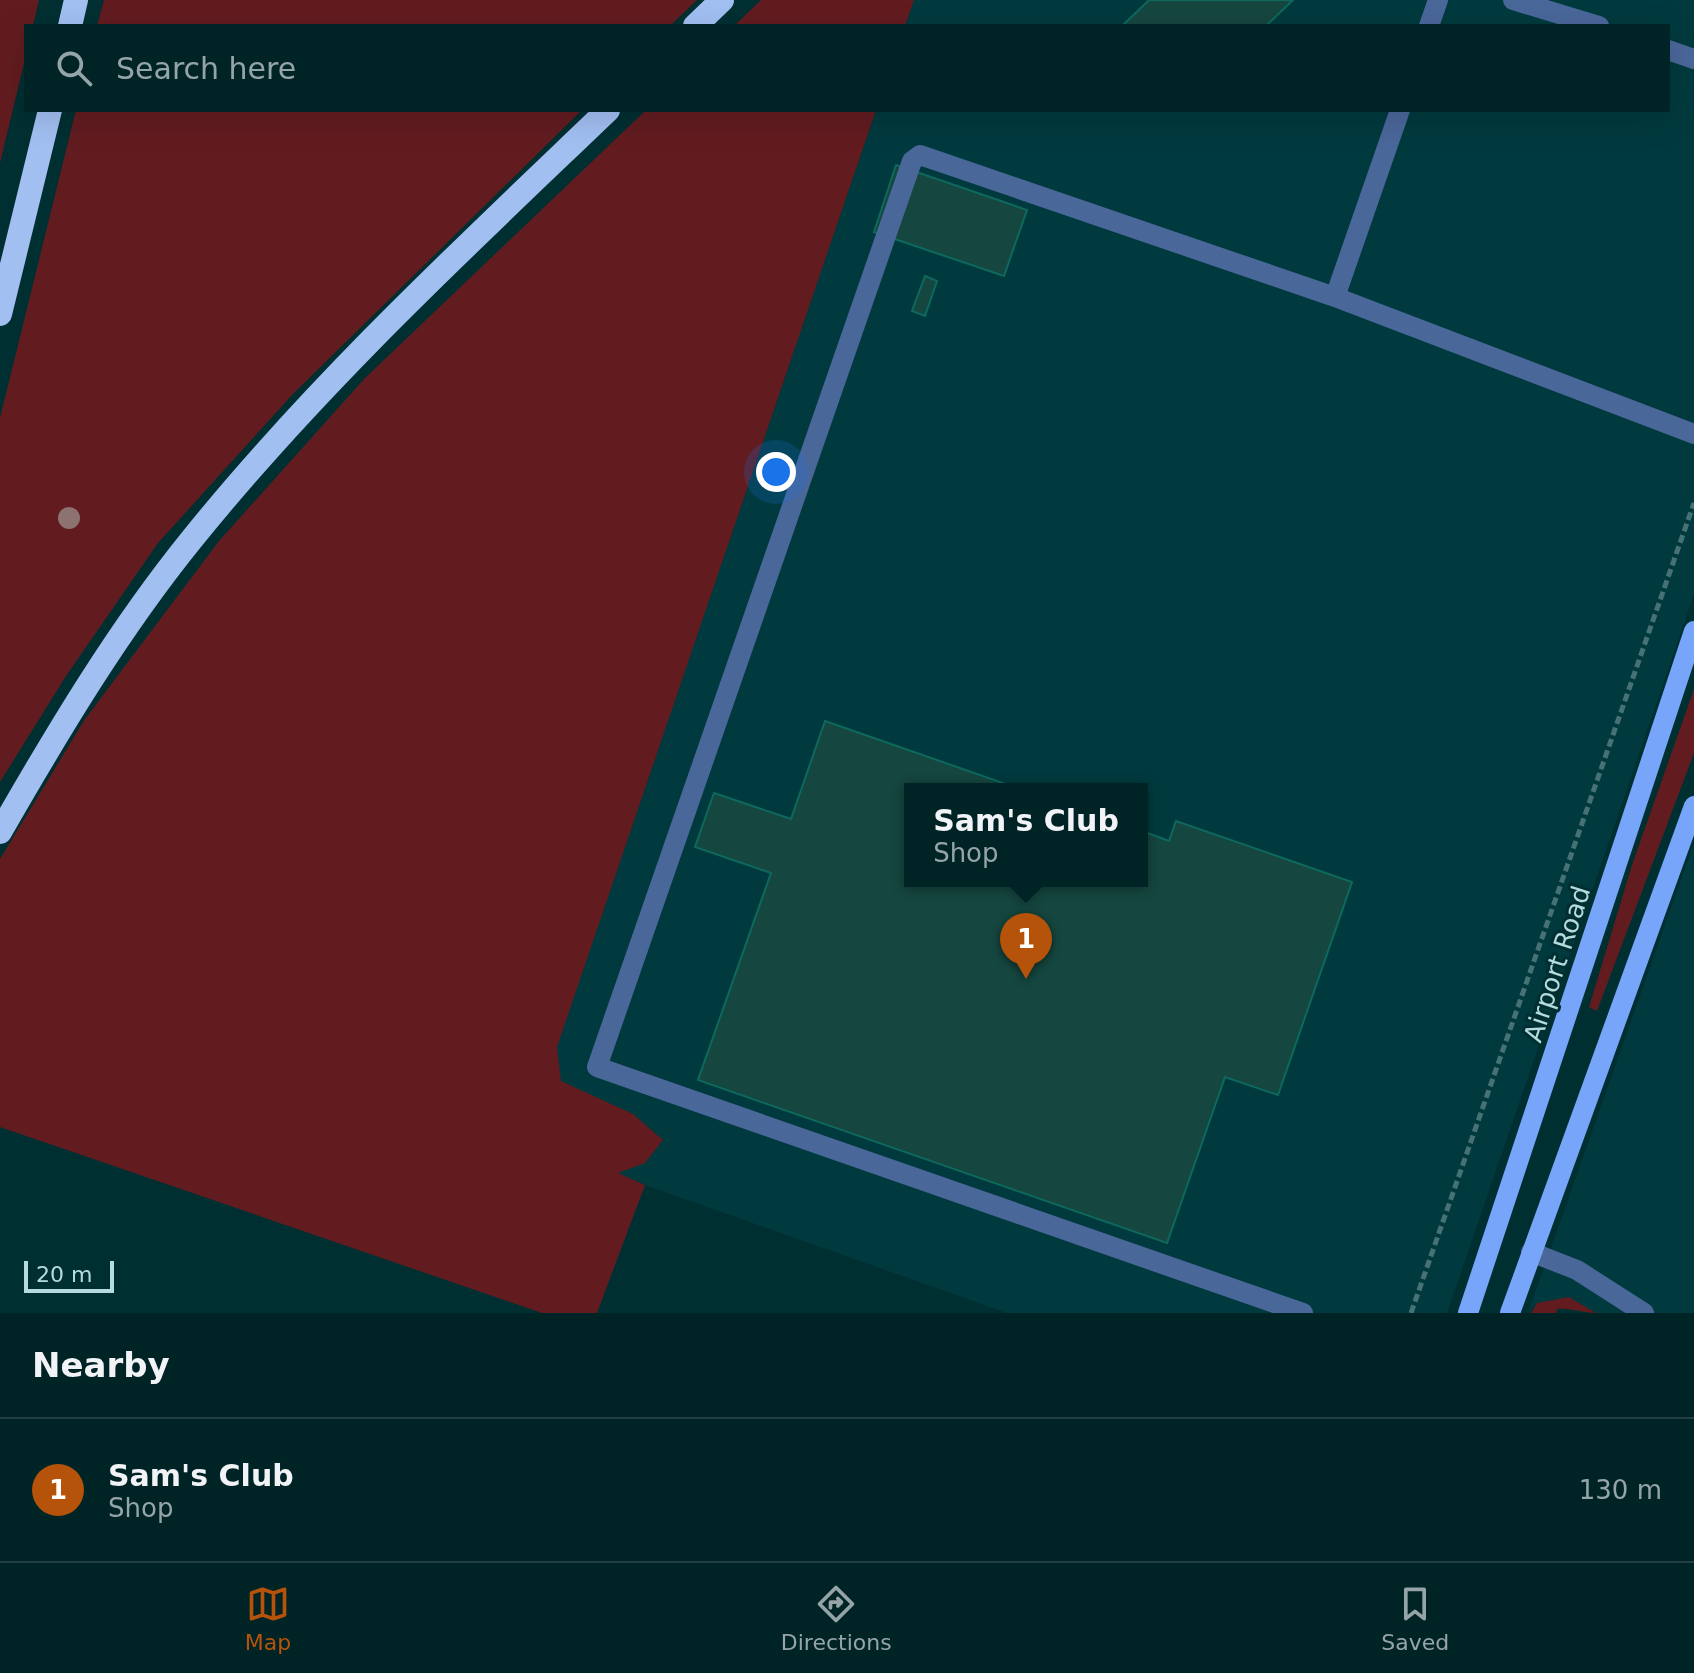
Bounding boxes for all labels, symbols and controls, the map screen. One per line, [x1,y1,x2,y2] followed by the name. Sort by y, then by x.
[24,24,1670,112] search box
[52,46,96,90] icon: search
[116,51,296,86] text: Search here
[756,452,796,492] your location
[904,783,1148,887] popup
[933,803,1119,838] text: Sam's Club
[933,838,999,868] text: Shop
[1518,882,1596,1046] street label: Airport Road
[1000,913,1052,979] pin: 1
[24,1257,114,1293] scale bar
[36,1262,92,1287] text: 20 m
[32,1345,170,1385] text: Nearby
[108,1458,294,1493] text: Sam's Club
[49,1475,67,1505] text: 1
[1579,1475,1662,1505] text: 130 m
[108,1493,173,1523] text: Shop
[245,1582,291,1655] tab: Map
[781,1582,892,1655] tab: Directions
[1381,1582,1449,1655] tab: Saved

